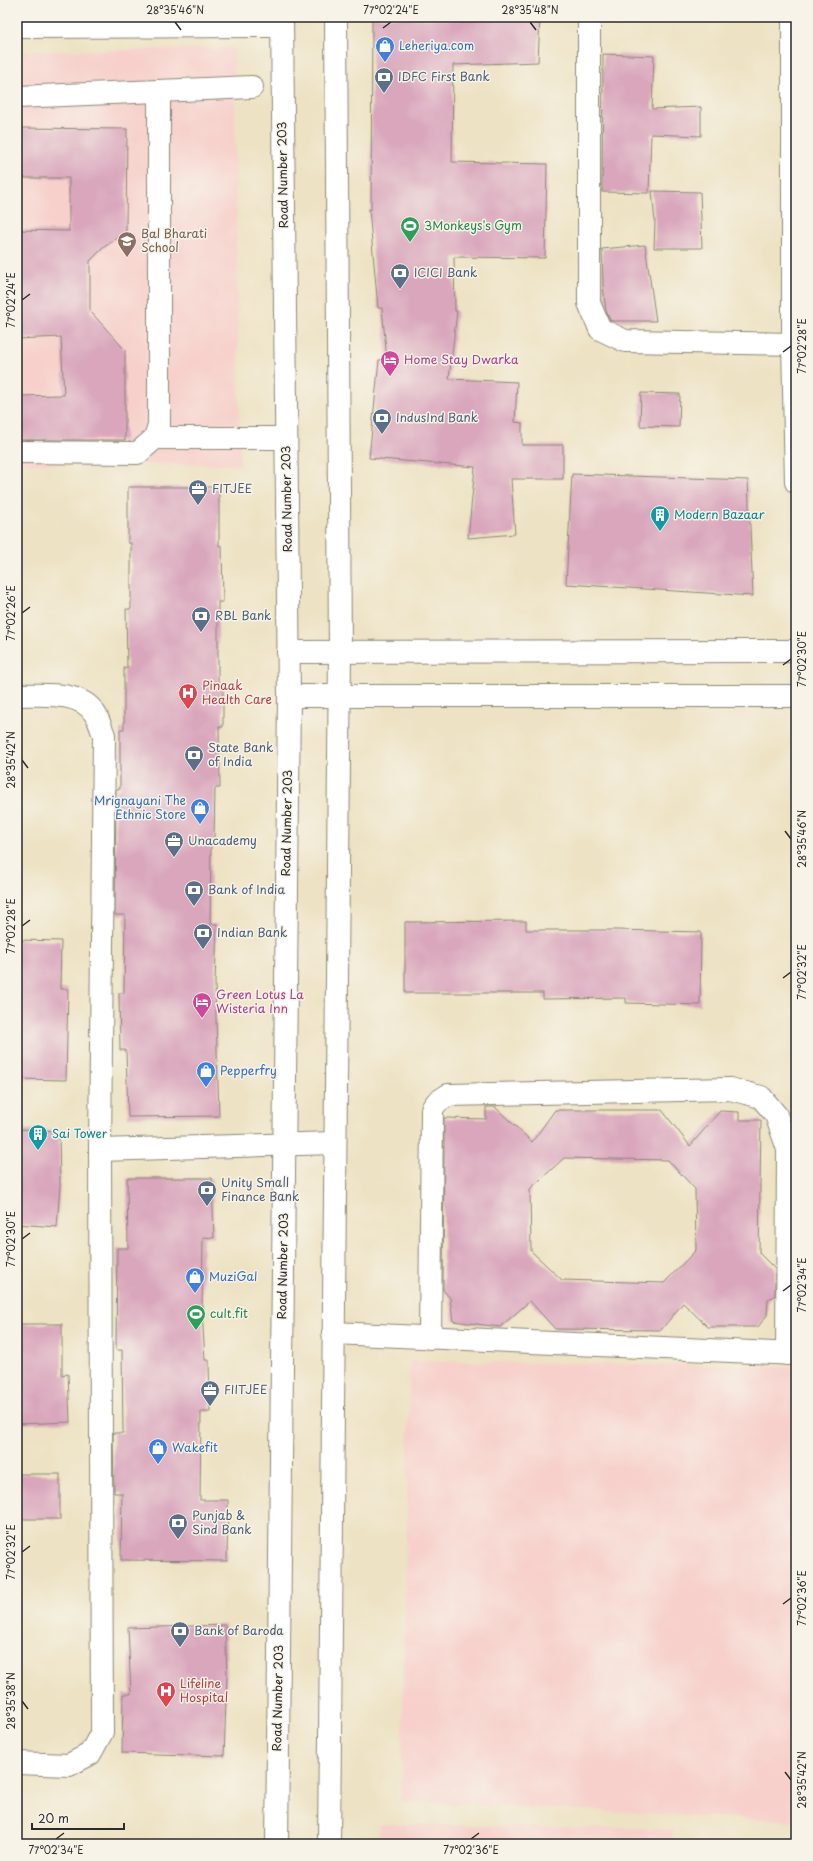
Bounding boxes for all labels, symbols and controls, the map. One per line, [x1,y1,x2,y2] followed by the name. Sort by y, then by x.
[146,2,204,17] text: 28°35'46"N
[363,2,419,17] text: 77°02'24"E
[501,2,559,17] text: 28°35'48"N
[374,35,396,63] shop icon: Leheriya.com
[399,36,474,54] place label: Leheriya.com
[373,66,395,94] bank icon: IDFC First Bank
[398,67,490,85] place label: IDFC First Bank
[272,121,292,229] street label: Road Number 203
[399,215,421,243] sports icon: 3Monkeys's Gym
[424,216,522,234] place label: 3Monkeys's Gym
[141,224,207,256] place label: Bal Bharati School
[116,230,138,258] school or university icon: Bal Bharati School
[389,262,411,290] bank icon: ICICI Bank
[414,263,477,281] place label: ICICI Bank
[3,272,18,328] text: 77°02'24"E
[794,318,809,374] text: 77°02'28"E
[379,349,401,377] hotel icon: Home Stay Dwarka
[404,350,519,368] place label: Home Stay Dwarka
[371,407,393,435] bank icon: IndusInd Bank
[396,408,478,426] place label: IndusInd Bank
[276,445,296,553] street label: Road Number 203
[187,478,209,506] office icon: FITJEE
[212,479,252,497] place label: FITJEE
[649,504,671,532] building icon: Modern Bazaar
[674,505,765,523] place label: Modern Bazaar
[3,585,18,641] text: 77°02'26"E
[190,605,212,633] bank icon: RBL Bank
[215,606,271,624] place label: RBL Bank
[794,631,809,687] text: 77°02'30"E
[202,676,272,708] place label: Pinaak Health Care
[177,682,199,710] hospital icon: Pinaak Health Care
[3,731,18,789] text: 28°35'42"N
[208,738,273,770] place label: State Bank of India
[183,744,205,772] bank icon: State Bank of India
[276,769,296,877] street label: Road Number 203
[94,791,186,823] place label: Mrignayani The Ethnic Store
[189,797,211,825] shop icon: Mrignayani The Ethnic Store
[794,810,809,868] text: 28°35'46"N
[163,830,185,858] office icon: Unacademy
[188,831,257,849] place label: Unacademy
[183,879,205,907] bank icon: Bank of India
[208,880,285,898] place label: Bank of India
[3,898,18,954] text: 77°02'28"E
[192,922,214,950] bank icon: Indian Bank
[217,923,287,941] place label: Indian Bank
[794,944,809,1000] text: 77°02'32"E
[216,985,304,1017] place label: Green Lotus La Wisteria Inn
[191,991,213,1019] hotel icon: Green Lotus La Wisteria Inn
[195,1060,217,1088] shop icon: Pepperfry
[220,1061,277,1079] place label: Pepperfry
[27,1123,49,1151] building icon: Sai Tower
[52,1124,108,1142] place label: Sai Tower
[221,1173,299,1205] place label: Unity Small Finance Bank
[196,1179,218,1207] bank icon: Unity Small Finance Bank
[3,1211,18,1267] text: 77°02'30"E
[272,1212,292,1320] street label: Road Number 203
[794,1257,809,1313] text: 77°02'34"E
[184,1266,206,1294] shop icon: MuziGal
[209,1267,257,1285] place label: MuziGal
[185,1303,207,1331] sports icon: cult.fit
[210,1304,248,1322] place label: cult.fit
[199,1379,221,1407] office icon: FIITJEE
[224,1380,268,1398] place label: FIITJEE
[147,1437,169,1465] shop icon: Wakefit
[172,1438,218,1456] place label: Wakefit
[192,1506,252,1538] place label: Punjab & Sind Bank
[167,1512,189,1540] bank icon: Punjab & Sind Bank
[3,1524,18,1580] text: 77°02'32"E
[794,1570,809,1626] text: 77°02'36"E
[169,1620,191,1648] bank icon: Bank of Baroda
[194,1621,284,1639] place label: Bank of Baroda
[267,1644,287,1752] street label: Road Number 203
[3,1672,18,1730] text: 28°35'38"N
[180,1674,228,1706] place label: Lifeline Hospital
[155,1680,177,1708] hospital icon: Lifeline Hospital
[794,1751,809,1809] text: 28°35'42"N
[32,1805,124,1831] scale bar
[38,1809,69,1827] text: 20 m
[28,1842,84,1857] text: 77°02'34"E
[443,1842,499,1857] text: 77°02'36"E

